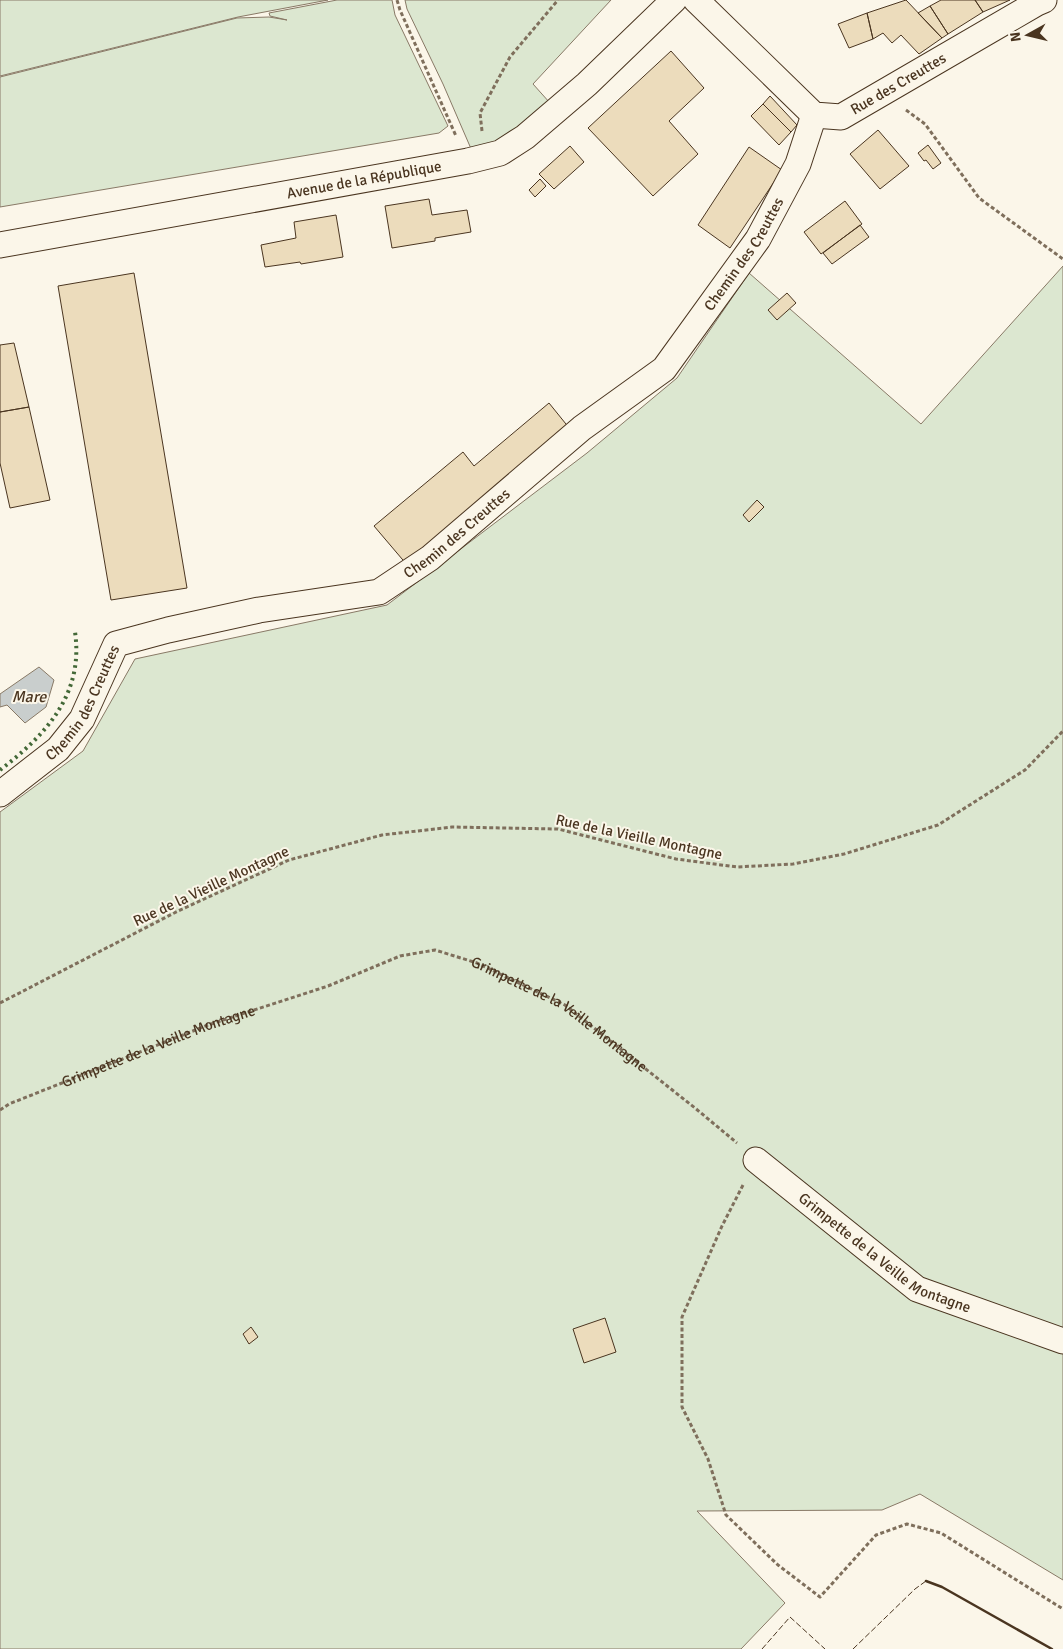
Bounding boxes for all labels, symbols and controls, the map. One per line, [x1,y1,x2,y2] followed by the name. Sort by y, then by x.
[1003,10,1053,60] north arrow
[1007,31,1025,43] text: N
[847,49,950,119] street label: Rue des Creuttes
[285,157,443,202] street label: Avenue de la République
[700,194,788,314] street label: Chemin des Creuttes
[400,484,514,582] street label: Chemin des Creuttes
[42,642,124,764] street label: Chemin des Creuttes
[12,687,47,707] water label: Mare
[554,811,724,863] street label: Rue de la Vieille Montagne
[130,842,292,930] street label: Rue de la Vieille Montagne
[469,953,651,1076] street label: Grimpette de la Veille Montagne
[59,1001,257,1091] street label: Grimpette de la Veille Montagne
[795,1189,973,1316] street label: Grimpette de la Veille Montagne

